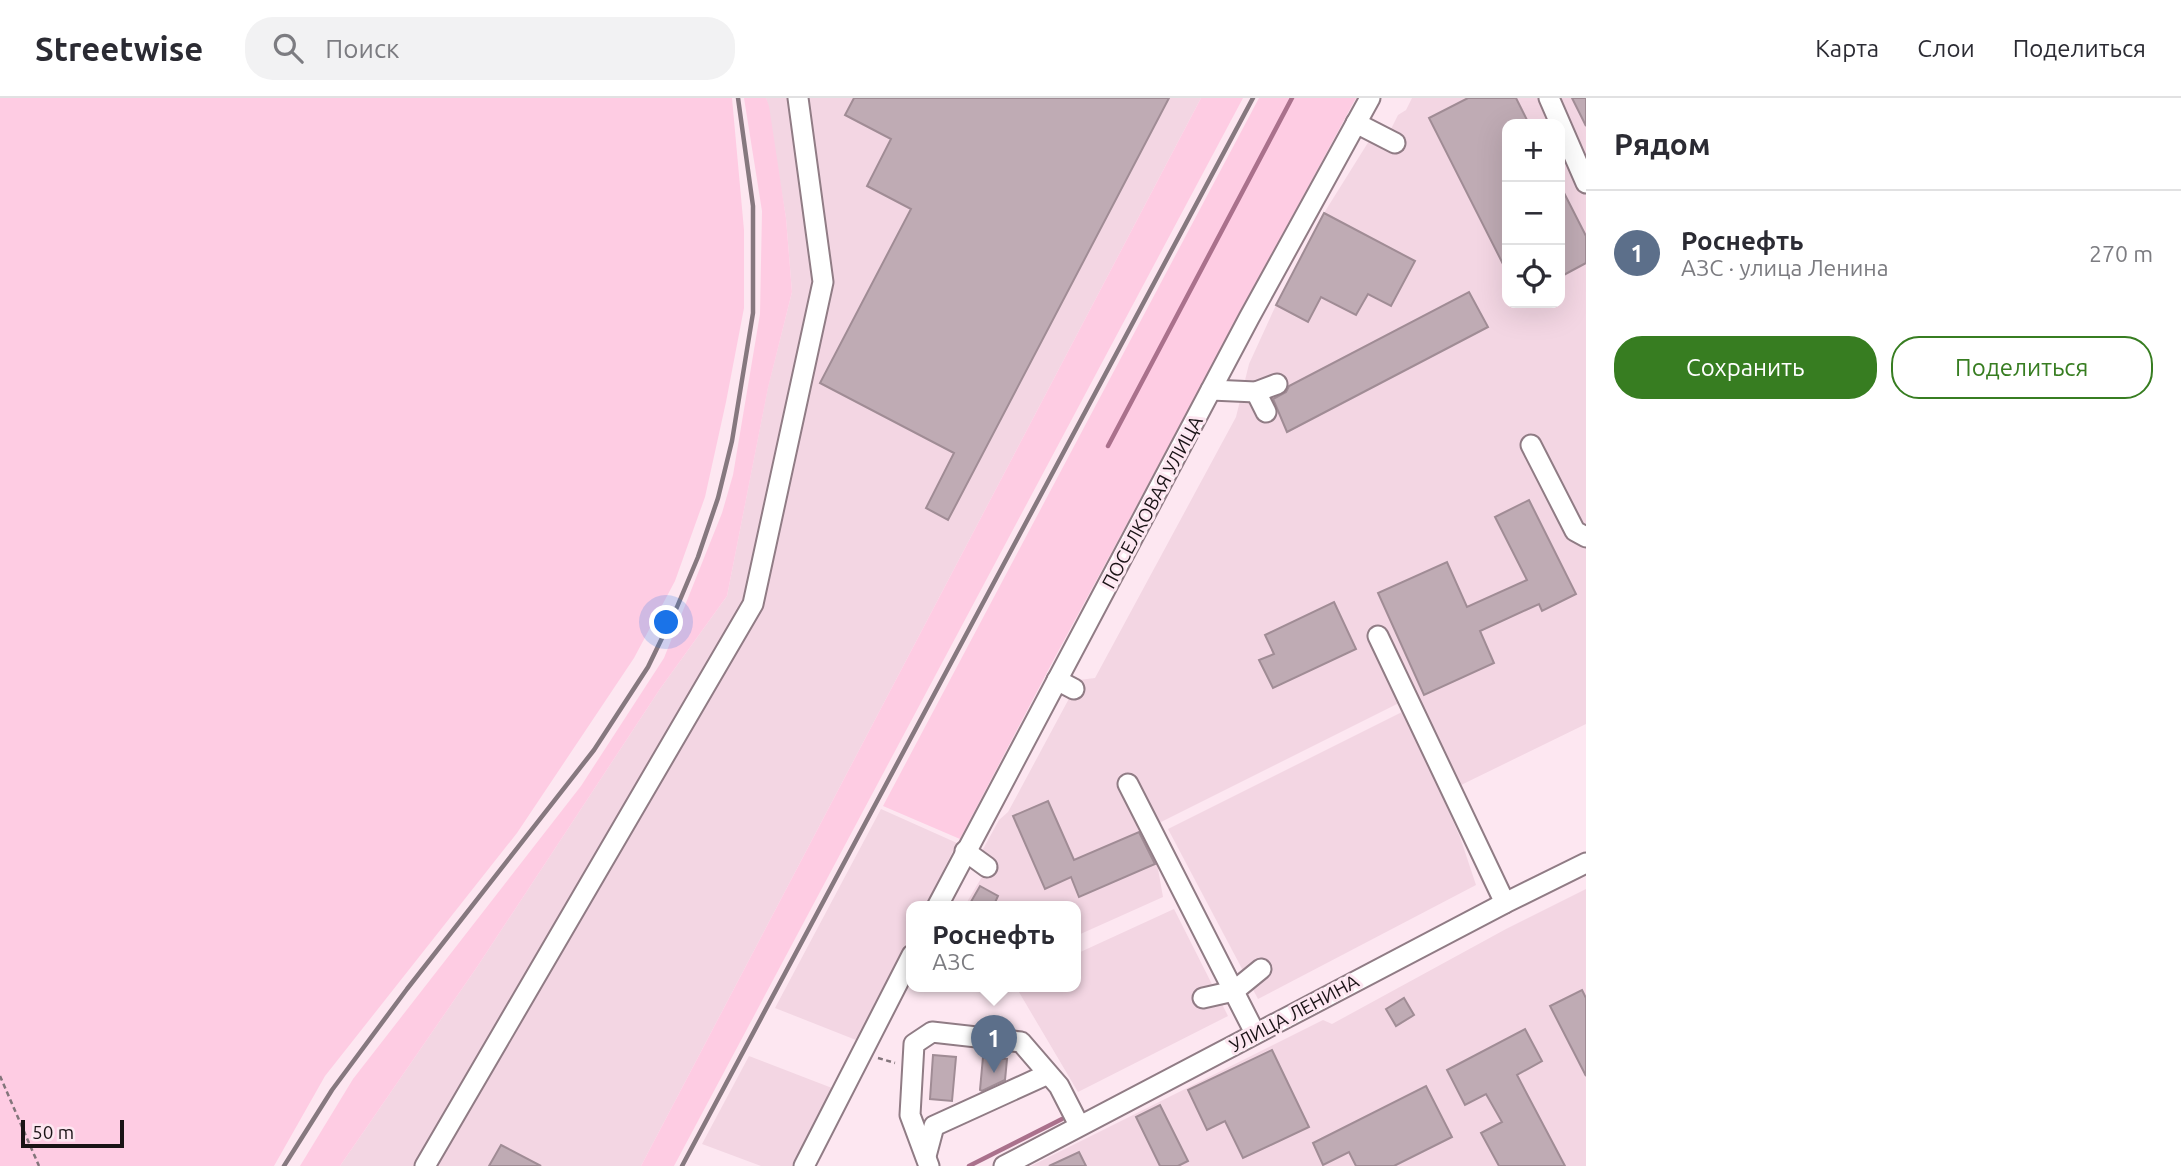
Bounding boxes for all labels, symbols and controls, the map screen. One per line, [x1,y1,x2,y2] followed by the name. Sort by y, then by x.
[245,17,735,80] search box
[269,29,307,67] icon: search
[35,30,203,67] text: Streetwise
[325,34,399,63] text: Поиск
[1815,35,1879,62] text: Карта
[1917,35,1975,62] text: Слои
[2013,35,2146,62] text: Поделиться
[1502,119,1565,308] map controls
[1502,119,1565,182] button: +
[1614,127,1710,161] text: Рядом
[1502,182,1565,245] button: −
[1681,226,1804,255] text: Роснефть
[1631,241,1643,266] text: 1
[2089,241,2153,266] text: 270 m
[1502,245,1565,308] button: locate
[1681,255,1889,280] text: АЗС · улица Ленина
[1614,336,1877,399] button: Сохранить
[1891,336,2153,399] button: Поделиться
[1097,411,1207,592] street label: ПОСЕЛКОВАЯ УЛИЦА
[649,605,683,639] your location
[906,901,1081,992] popup
[932,920,1055,949] text: Роснефть
[932,949,974,974] text: АЗС
[1226,969,1363,1056] street label: УЛИЦА ЛЕНИНА
[971,1015,1017,1073] pin: 1
[21,1117,124,1149] scale bar
[32,1121,74,1143] text: 50 m

